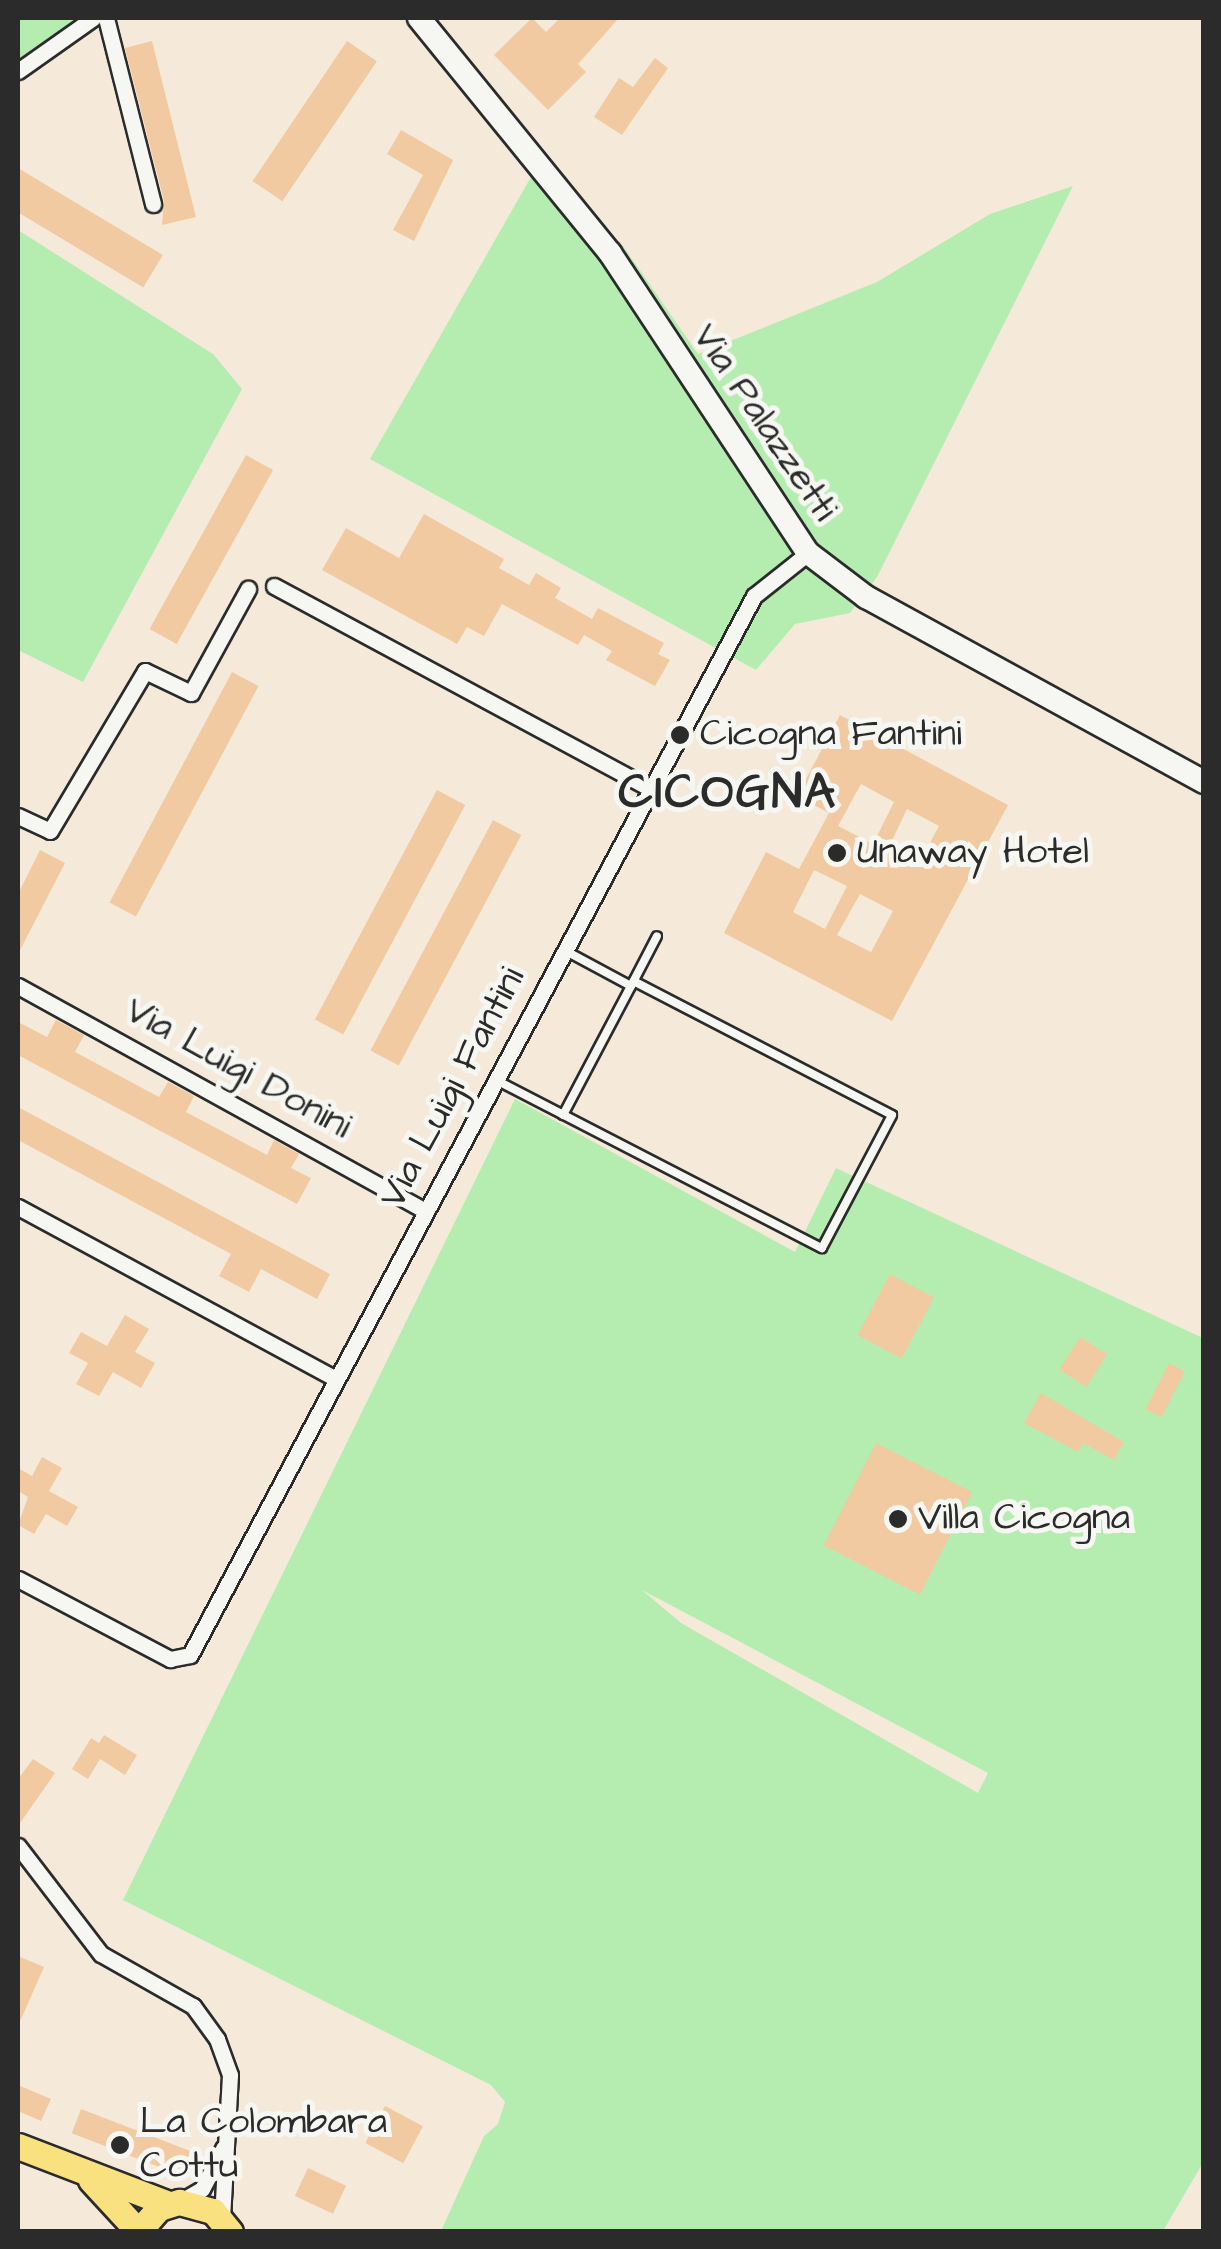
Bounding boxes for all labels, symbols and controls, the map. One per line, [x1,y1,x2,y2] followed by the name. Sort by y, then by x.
[681,316,847,530] street label: Via Palazzetti
[700,712,962,758] place label: Cicogna Fantini
[669,724,691,746] marker: Cicogna Fantini
[619,765,837,823] district label: CICOGNA
[857,830,1089,876] place label: Unaway Hotel
[826,842,848,864] marker: Unaway Hotel
[370,960,536,1216] street label: Via Luigi Fantini
[117,988,359,1150] street label: Via Luigi Donini
[918,1496,1130,1542] place label: Villa Cicogna
[887,1508,909,1530] marker: Villa Cicogna
[140,2100,387,2190] place label: La Colombara Cottu
[109,2134,131,2156] marker: La Colombara Cottu

